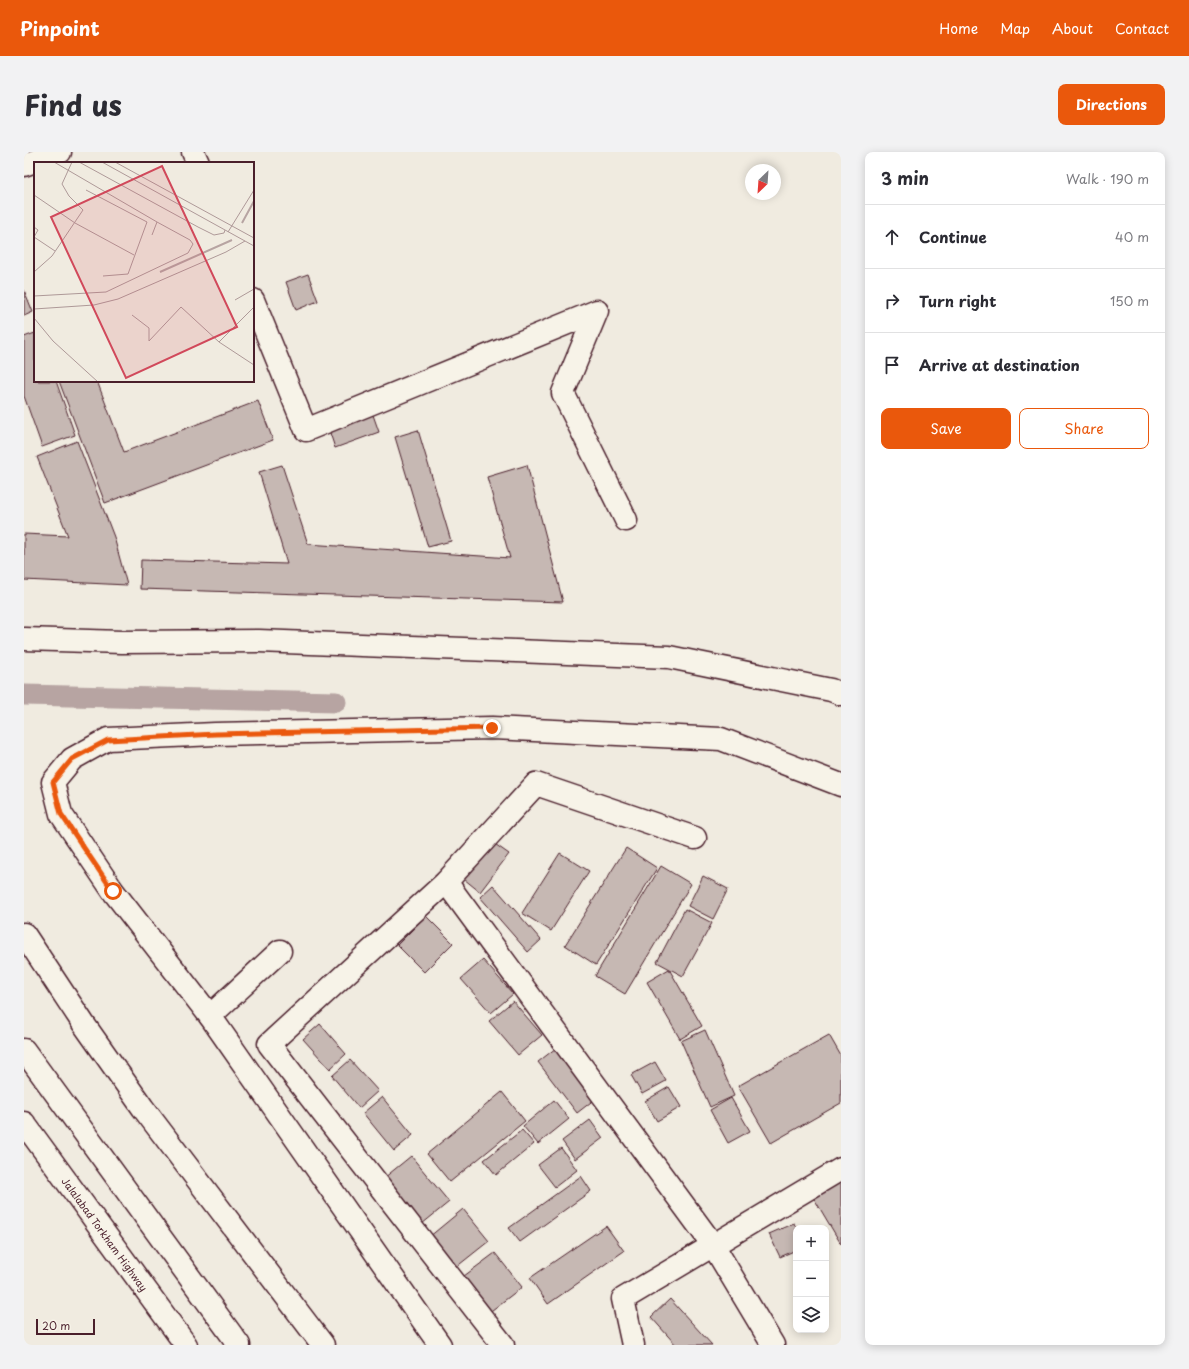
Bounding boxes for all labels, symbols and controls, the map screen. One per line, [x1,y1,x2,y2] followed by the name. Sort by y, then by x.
[20,14,100,42] text: Pinpoint
[939,18,978,39] text: Home
[1000,18,1030,39] text: Map
[1052,18,1093,39] text: About
[1115,18,1169,39] text: Contact
[24,83,122,126] text: Find us
[1058,84,1165,125] button: Directions
[34,162,254,382] inset map
[745,164,781,200] north arrow
[881,165,929,191] text: 3 min
[1066,169,1149,188] text: Walk · 190 m
[919,225,987,248] text: Continue
[881,226,903,248] icon: ahead
[1115,227,1149,246] text: 40 m
[919,289,996,312] text: Turn right
[881,290,903,312] icon: right
[1110,291,1149,310] text: 150 m
[919,353,1080,376] text: Arrive at destination
[881,354,903,376] icon: arrive
[881,408,1011,449] button: Save
[1019,408,1149,449] button: Share
[483,719,501,737] route end
[104,882,122,900] route start
[58,1174,151,1295] street label: Jalalabad Torkham Highway
[793,1225,829,1333] map controls
[793,1225,829,1261] button: +
[793,1261,829,1297] button: −
[793,1297,829,1333] button: layers
[36,1317,95,1336] scale bar
[42,1317,70,1334] text: 20 m

